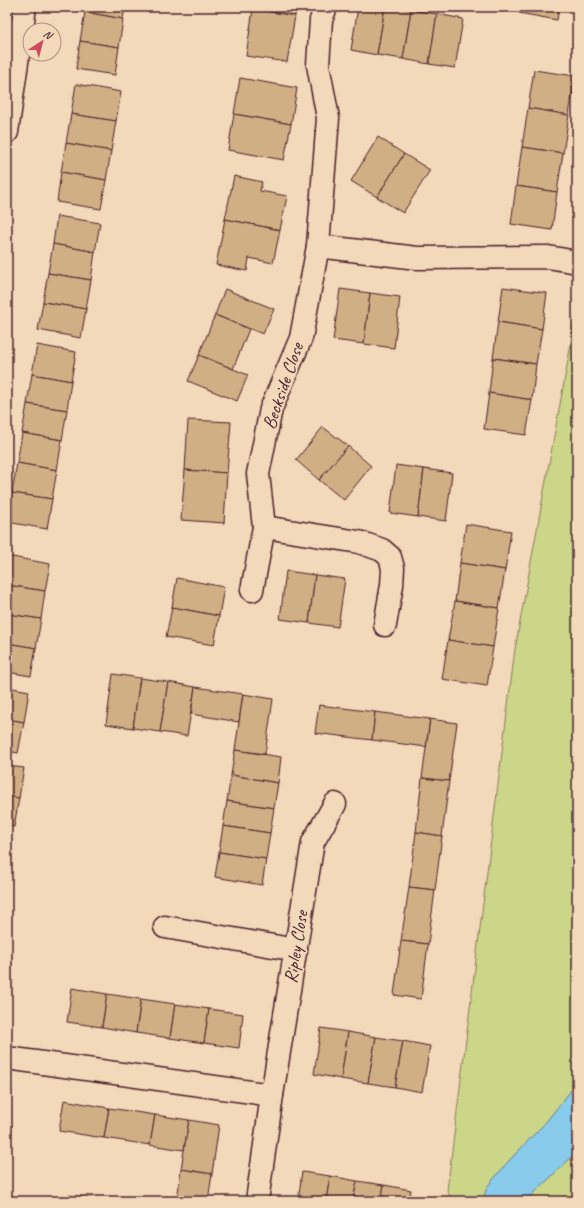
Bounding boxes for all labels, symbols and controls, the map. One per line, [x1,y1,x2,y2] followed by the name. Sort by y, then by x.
[22,22,62,62] north arrow
[41,26,57,43] text: N
[257,338,310,432] street label: Beckside Close
[278,907,314,985] street label: Ripley Close

